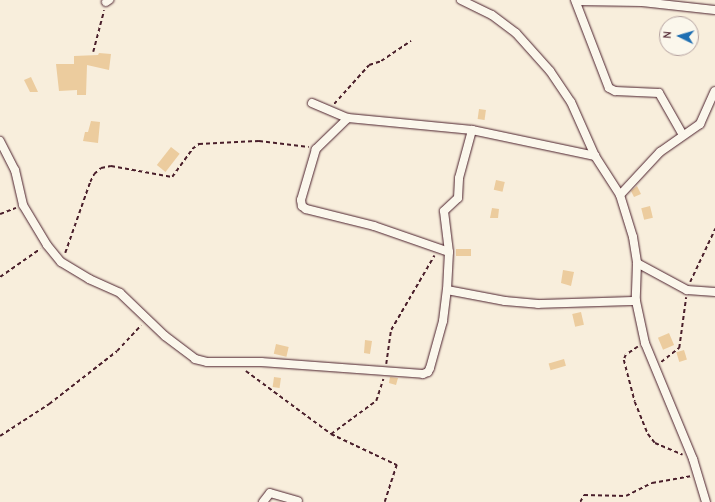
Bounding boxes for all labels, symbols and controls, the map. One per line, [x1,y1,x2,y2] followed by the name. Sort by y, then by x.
[659,16,699,56] north arrow
[661,31,674,39] text: N

